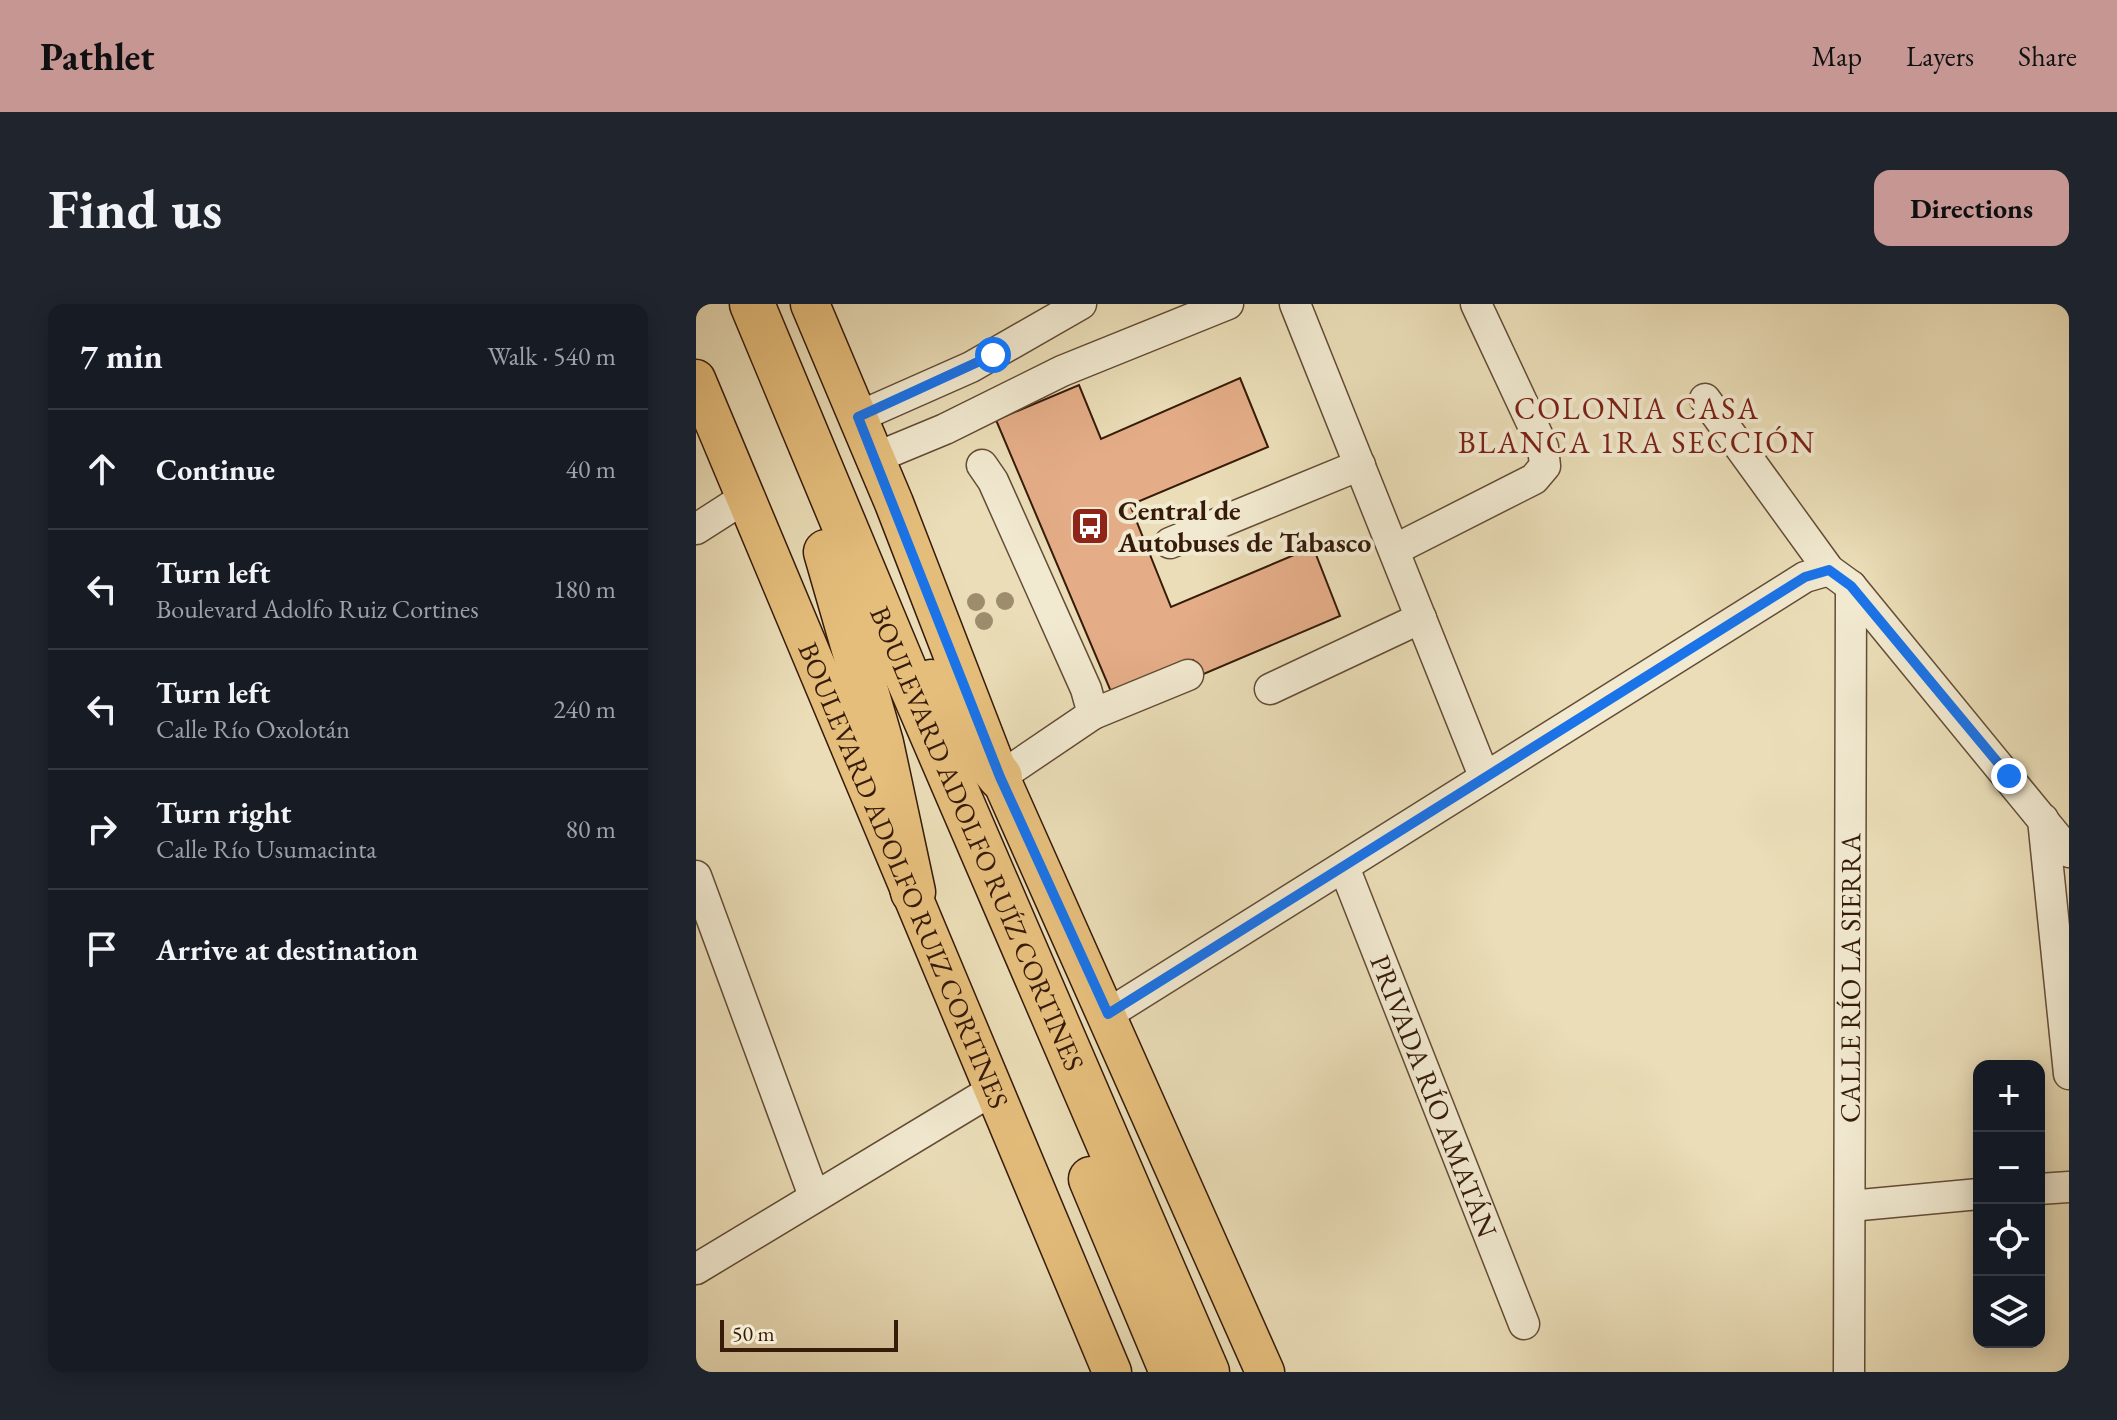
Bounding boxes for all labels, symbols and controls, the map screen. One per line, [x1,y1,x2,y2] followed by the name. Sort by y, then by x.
[40,32,155,81] text: Pathlet
[1812,38,1862,74] text: Map
[1906,38,1974,74] text: Layers
[2018,38,2077,74] text: Share
[1874,170,2069,246] button: Directions
[48,172,222,245] text: Find us
[80,334,163,378] text: 7 min
[975,337,1011,373] route start
[488,339,616,373] text: Walk · 540 m
[1458,389,1816,462] district label: COLONIA CASA BLANCA 1RA SECCIÓN
[80,447,124,491] icon: ahead
[156,450,275,489] text: Continue
[566,452,616,486] text: 40 m
[1117,492,1371,560] place label: Central de Autobuses de Tabasco
[1069,505,1111,547] bus stop icon: Central de Autobuses de Tabasco
[156,553,270,592] text: Turn left
[80,567,124,611] icon: left
[553,572,616,606] text: 180 m
[156,592,479,626] text: Boulevard Adolfo Ruiz Cortines
[862,601,1093,1076] street label: BOULEVARD ADOLFO RUÍZ CORTINES
[790,637,1017,1114] street label: BOULEVARD ADOLFO RUIZ CORTINES
[156,673,270,712] text: Turn left
[80,687,124,731] icon: left
[553,692,616,726] text: 240 m
[156,712,350,746] text: Calle Río Oxolotán
[1991,758,2027,794] route end
[156,793,292,832] text: Turn right
[80,807,124,851] icon: right
[566,812,616,846] text: 80 m
[156,832,377,866] text: Calle Río Usumacinta
[1832,832,1868,1123] street label: CALLE RÍO LA SIERRA
[80,927,124,971] icon: arrive
[156,930,418,969] text: Arrive at destination
[1362,949,1506,1242] street label: PRIVADA RÍO AMATÁN
[1973,1060,2045,1348] map controls
[1973,1060,2045,1132] button: +
[1973,1132,2045,1204] button: −
[1973,1204,2045,1276] button: locate
[1973,1276,2045,1348] button: layers
[720,1316,898,1352] scale bar
[732,1319,775,1348] text: 50 m

